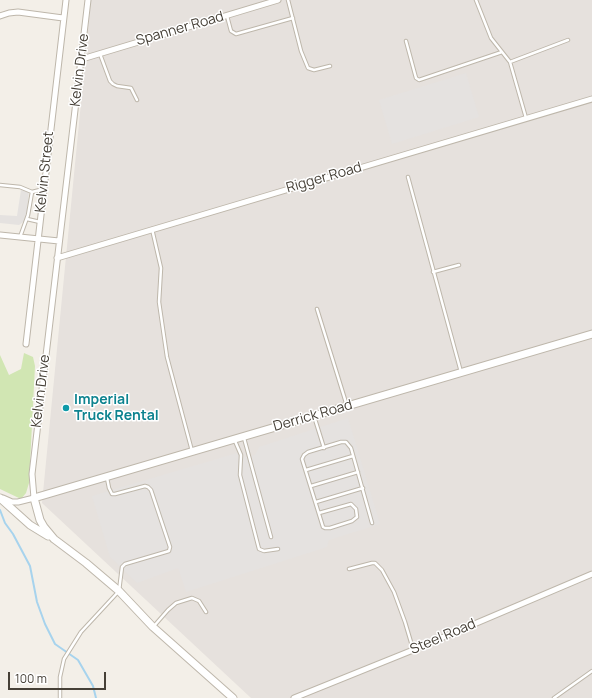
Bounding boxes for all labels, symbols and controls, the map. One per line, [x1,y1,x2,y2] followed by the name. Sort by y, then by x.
[134,8,226,50] street label: Spanner Road
[67,33,93,107] street label: Kelvin Drive
[32,130,58,214] street label: Kelvin Street
[284,159,364,197] street label: Rigger Road
[28,354,54,428] street label: Kelvin Drive
[74,392,159,424] place label: Imperial Truck Rental
[271,397,355,435] street label: Derrick Road
[61,403,71,413] marker: Imperial Truck Rental
[408,616,478,658] street label: Steel Road
[10,664,108,690] scale bar
[15,670,47,687] text: 100 m

